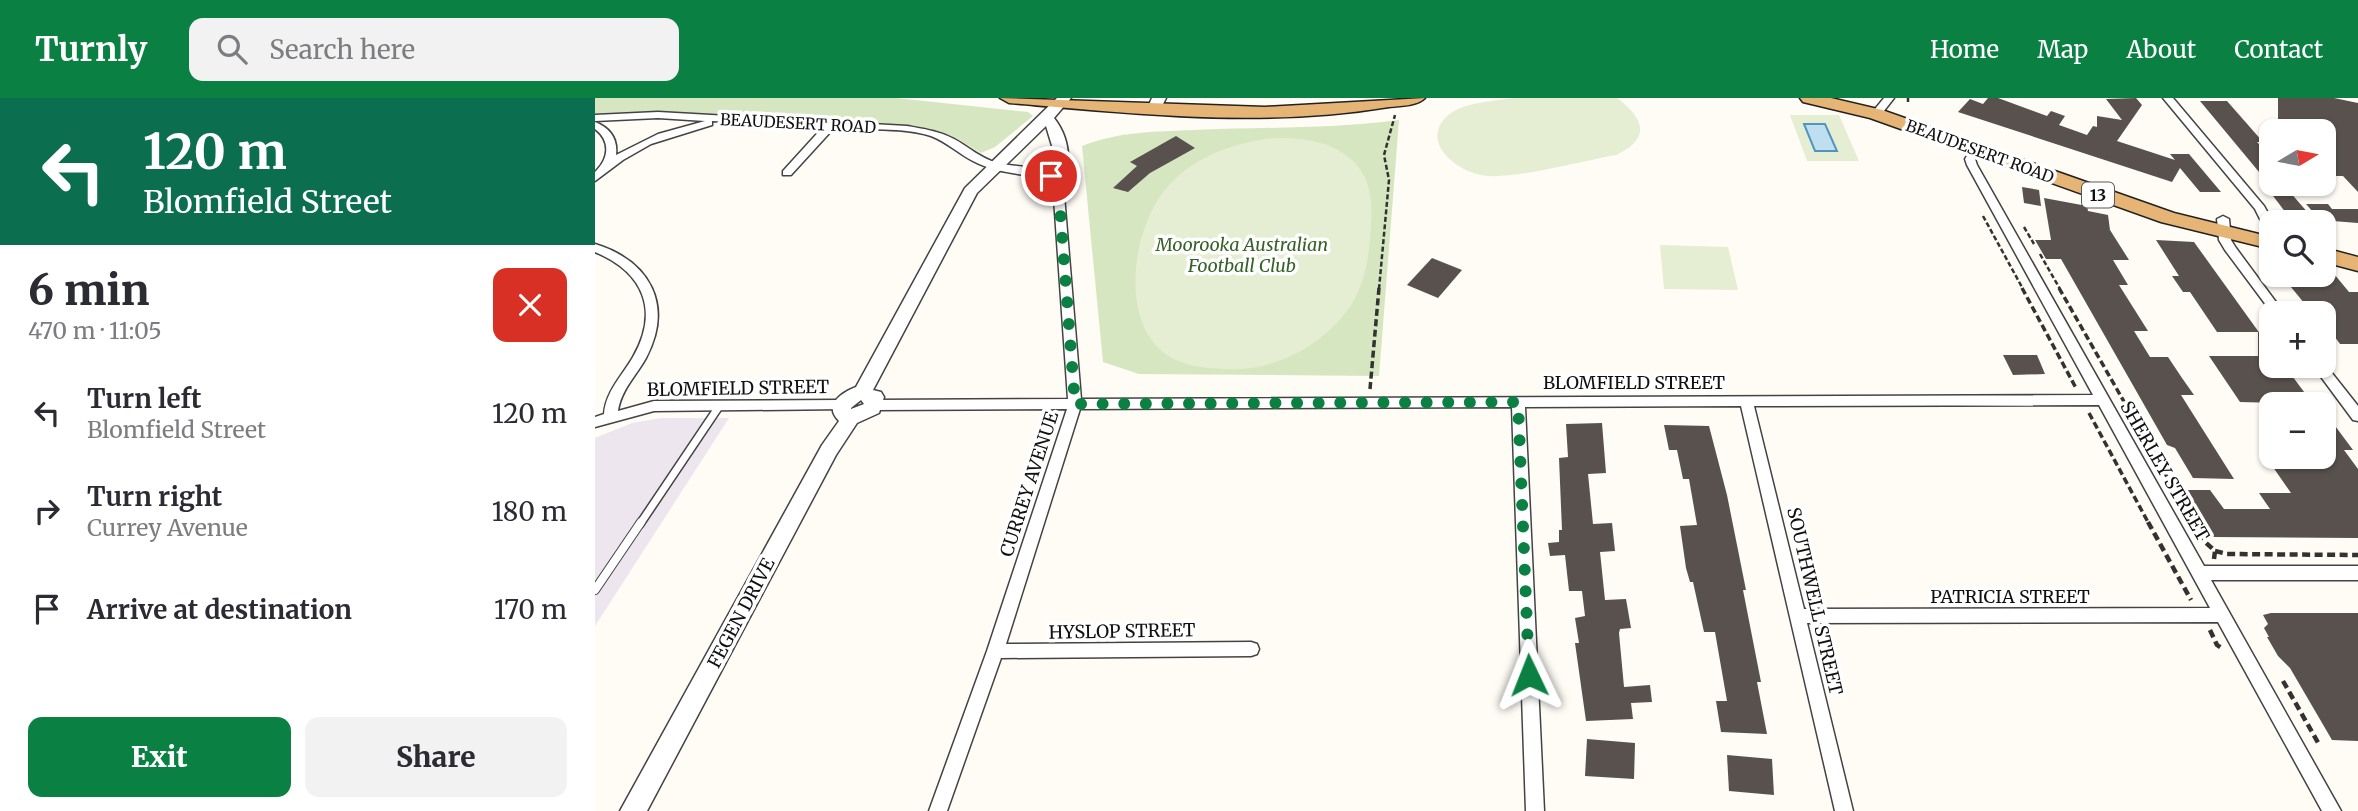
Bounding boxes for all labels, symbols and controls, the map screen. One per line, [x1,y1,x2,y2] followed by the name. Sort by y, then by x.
[189,18,679,81] search box
[35,29,147,70] text: Turnly
[213,30,251,68] icon: search
[269,33,415,66] text: Search here
[1930,34,1999,65] text: Home
[2037,34,2088,65] text: Map
[2126,34,2196,65] text: About
[2234,34,2323,65] text: Contact
[719,109,877,137] street label: BEAUDESERT ROAD
[1903,115,2057,187] street label: BEAUDESERT ROAD
[2259,119,2336,196] north arrow
[2259,119,2336,469] map controls
[143,121,287,182] text: 120 m
[28,126,119,217] icon: left
[1021,146,1081,206] pin
[1032,157,1070,195] icon: arrive
[143,182,392,222] text: Blomfield Street
[2082,183,2114,208] road number: 13
[2259,210,2336,287] button: search
[1155,233,1328,277] park label: Moorooka Australian Football Club
[28,264,150,316] text: 6 min
[493,268,567,342] button: close
[2259,301,2336,378] button: +
[28,316,162,345] text: 470 m · 11:05
[1543,371,1726,394] street label: BLOMFIELD STREET
[647,375,830,401] street label: BLOMFIELD STREET
[87,382,201,415] text: Turn left
[2259,392,2336,469] button: −
[28,394,66,432] icon: left
[492,397,567,430] text: 120 m
[2116,397,2215,546] street label: SHERLEY STREET
[995,408,1063,559] street label: CURREY AVENUE
[87,415,266,444] text: Blomfield Street
[87,480,222,513] text: Turn right
[28,492,66,530] icon: right
[492,495,567,528] text: 180 m
[1782,505,1848,698] street label: SOUTHWELL STREET
[87,513,248,542] text: Currey Avenue
[702,554,780,672] street label: FEGEN DRIVE
[1930,585,2090,608] street label: PATRICIA STREET
[28,590,66,628] icon: arrive
[87,593,352,626] text: Arrive at destination
[494,593,567,626] text: 170 m
[1048,618,1196,644] street label: HYSLOP STREET
[1492,638,1566,712] position arrow
[28,717,291,797] button: Exit
[305,717,567,797] button: Share

